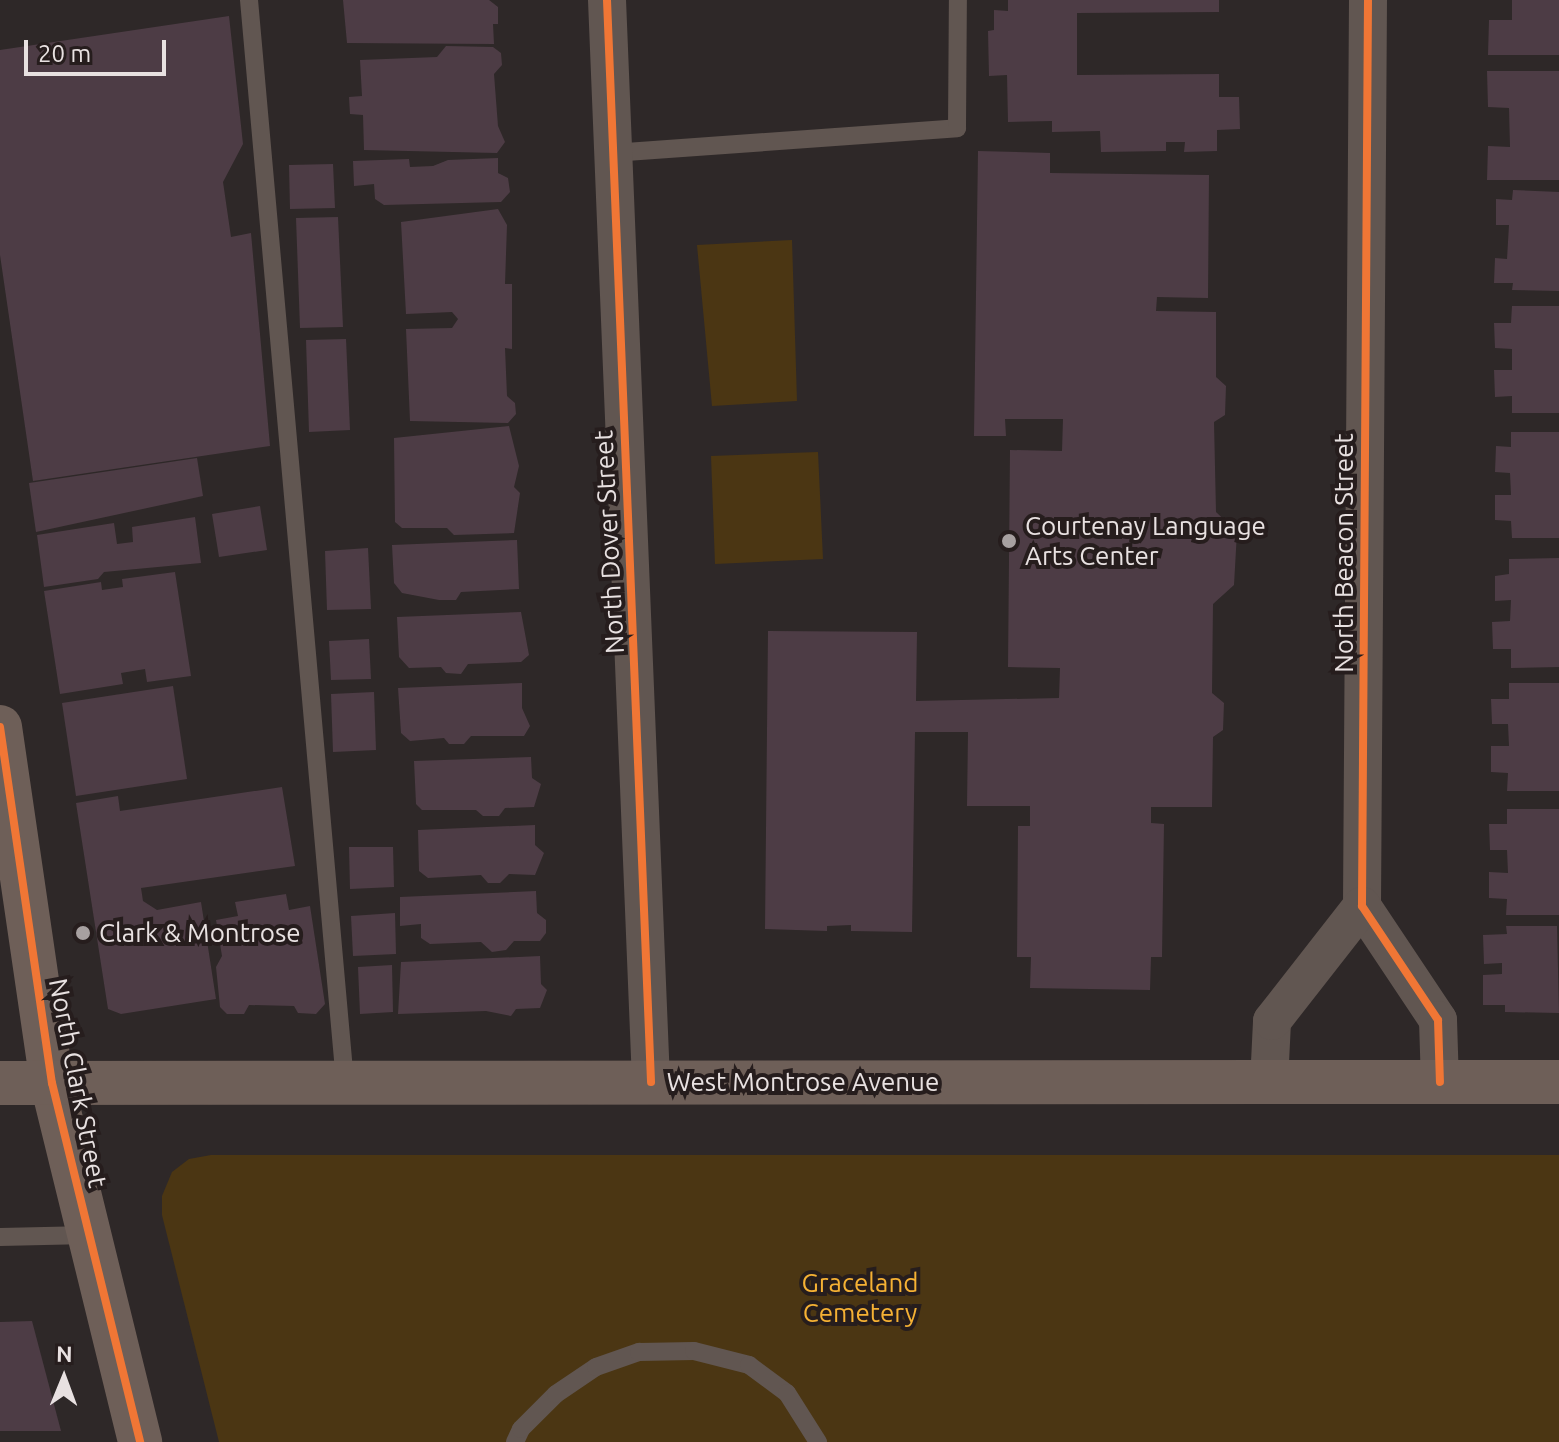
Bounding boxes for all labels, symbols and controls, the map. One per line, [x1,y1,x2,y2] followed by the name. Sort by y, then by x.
[28,24,170,74] scale bar
[38,40,91,67] text: 20 m
[588,430,630,654] street label: North Dover Street
[1328,433,1360,673] street label: North Beacon Street
[1025,510,1266,572] place label: Courtenay Language Arts Center
[1000,532,1018,550] marker: Courtenay Language Arts Center
[99,917,301,949] place label: Clark & Montrose
[74,924,92,942] marker: Clark & Montrose
[42,976,114,1190] street label: North Clark Street
[667,1066,939,1098] street label: West Montrose Avenue
[801,1267,919,1328] park label: Graceland Cemetery
[24,1338,104,1418] north arrow
[56,1341,73,1366] text: N

